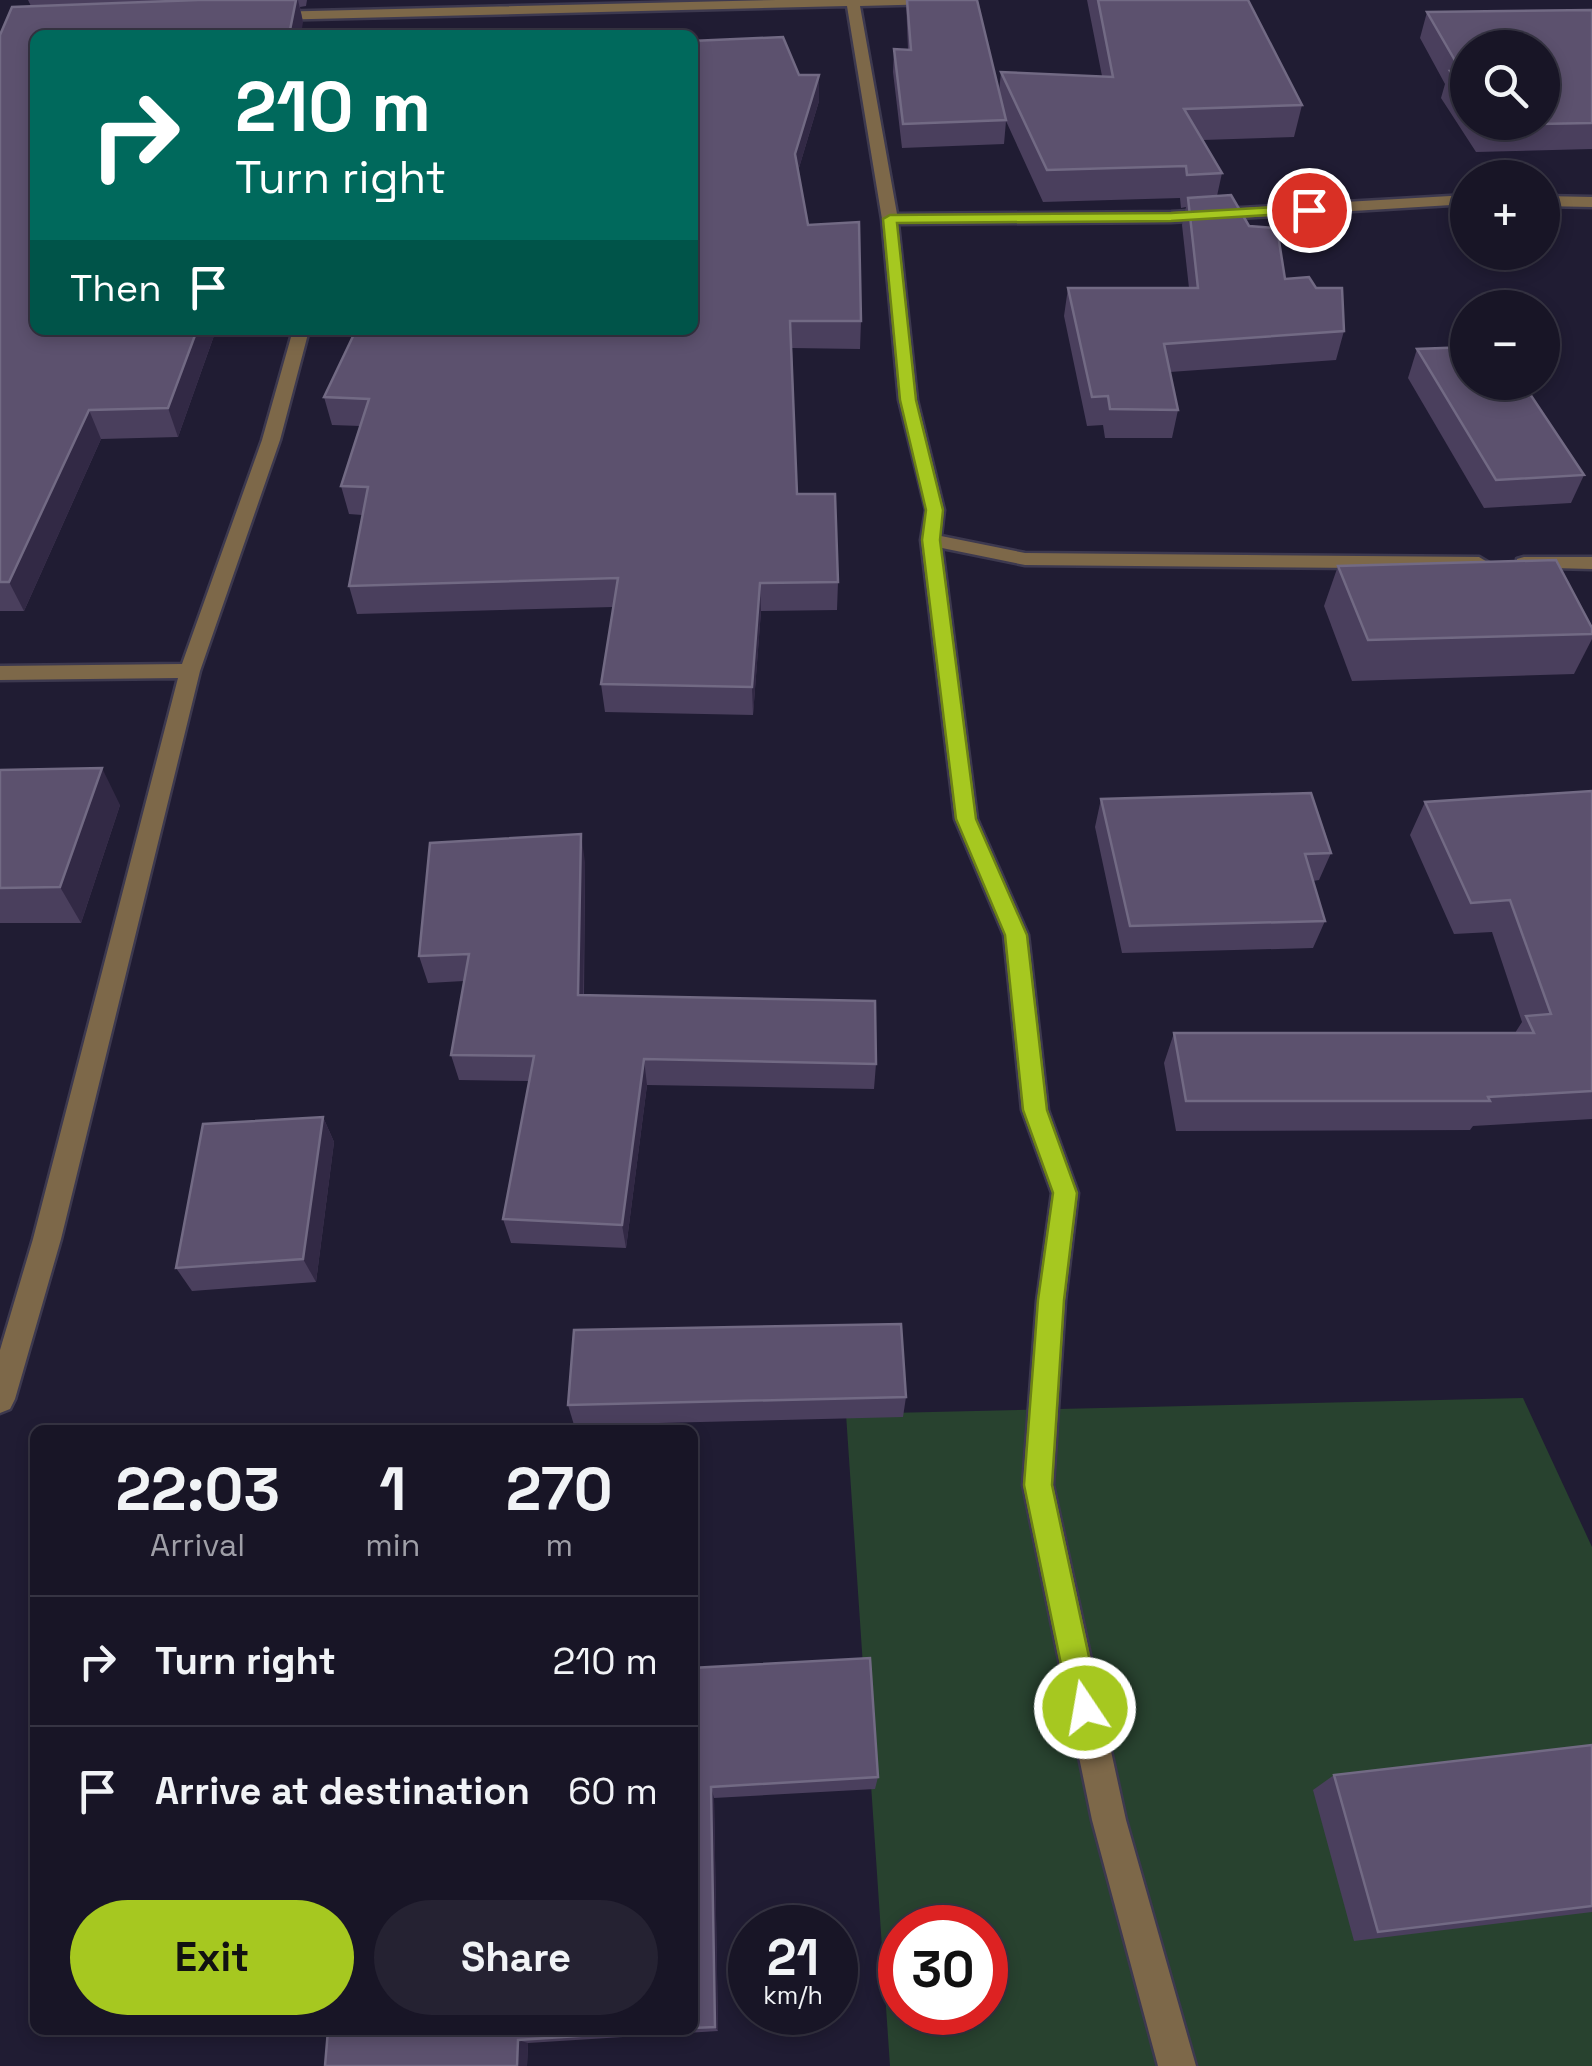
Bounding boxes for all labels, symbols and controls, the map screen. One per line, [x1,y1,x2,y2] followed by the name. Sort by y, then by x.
[1450,30,1560,400] map controls
[1450,30,1560,140] button: search
[235,62,431,151] text: 210 m
[70,70,200,200] icon: right
[235,149,446,206] text: Turn right
[1450,160,1560,270] button: +
[1267,168,1352,253] pin
[1282,183,1337,238] icon: arrive
[181,260,236,315] icon: arrive
[70,264,161,312] text: Then
[1450,290,1560,400] button: −
[115,1451,280,1528] text: 22:03
[379,1451,406,1528] text: 1
[506,1451,613,1528] text: 270
[150,1525,245,1565] text: Arrival
[365,1525,420,1565] text: min
[545,1525,573,1565] text: m
[70,1634,125,1689] icon: right
[155,1637,336,1685] text: Turn right
[552,1637,658,1685] text: 210 m
[1033,1656,1137,1760] position arrow
[70,1764,125,1819] icon: arrive
[155,1767,530,1815] text: Arrive at destination
[568,1767,658,1815] text: 60 m
[70,1900,354,2015] button: Exit
[374,1900,658,2015] button: Share
[878,1905,1008,2035] speed limit sign: 30
[767,1926,819,1990] text: 21
[763,1979,823,2011] text: km/h

